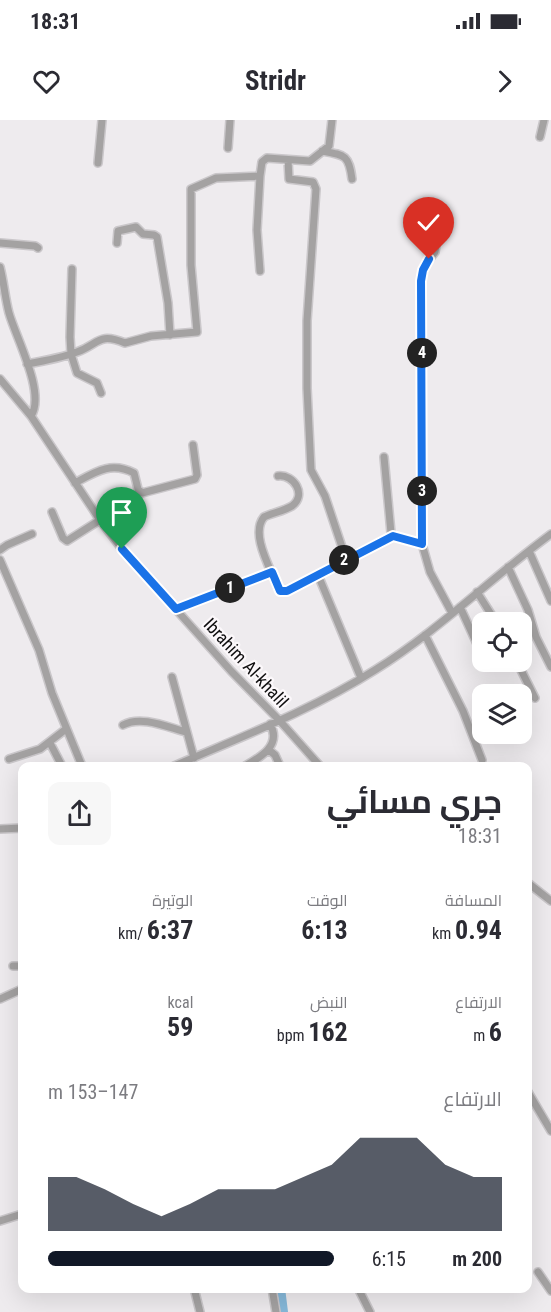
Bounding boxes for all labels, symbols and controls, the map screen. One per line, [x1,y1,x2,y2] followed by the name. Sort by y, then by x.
[30,9,81,34] text: 18:31
[30,65,63,98] icon: heart
[245,65,306,97] text: Stridr
[488,65,521,98] icon: forward
[403,197,454,259] pin
[412,206,445,239] icon: check
[407,338,437,368] pin: 4
[418,343,426,362] text: 4
[407,476,437,506] pin: 3
[418,481,426,500] text: 3
[96,487,147,549] pin
[105,496,138,529] icon: arrive
[329,545,359,575] pin: 2
[340,550,348,569] text: 2
[215,573,245,603] pin: 1
[226,578,234,597] text: 1
[472,612,532,744] map controls
[472,612,532,672] button: locate
[200,614,293,712] street label: Ibrahim Al-khalil
[472,684,532,744] button: layers
[48,782,111,845] button: share
[327,782,502,821] text: جري مسائي
[458,824,502,848] text: 18:31
[152,891,193,910] text: الوتيرة
[307,891,348,910] text: الوقت
[445,891,502,910] text: المسافة
[147,915,193,945] text: 6:37
[301,915,348,945] text: 6:13
[455,915,502,945] text: 0.94
[118,924,147,943] text: /km
[432,924,455,943] text: km
[168,993,193,1012] text: kcal
[310,993,348,1012] text: النبض
[455,993,502,1012] text: الارتفاع
[167,1012,193,1042] text: 59
[308,1017,348,1047] text: 162
[489,1017,502,1047] text: 6
[277,1026,308,1045] text: bpm
[473,1026,489,1045] text: m
[48,1080,138,1104] text: 147–153 m
[443,1087,502,1111] text: الارتفاع
[372,1247,406,1271] text: 6:15
[452,1247,502,1271] text: 200 m

